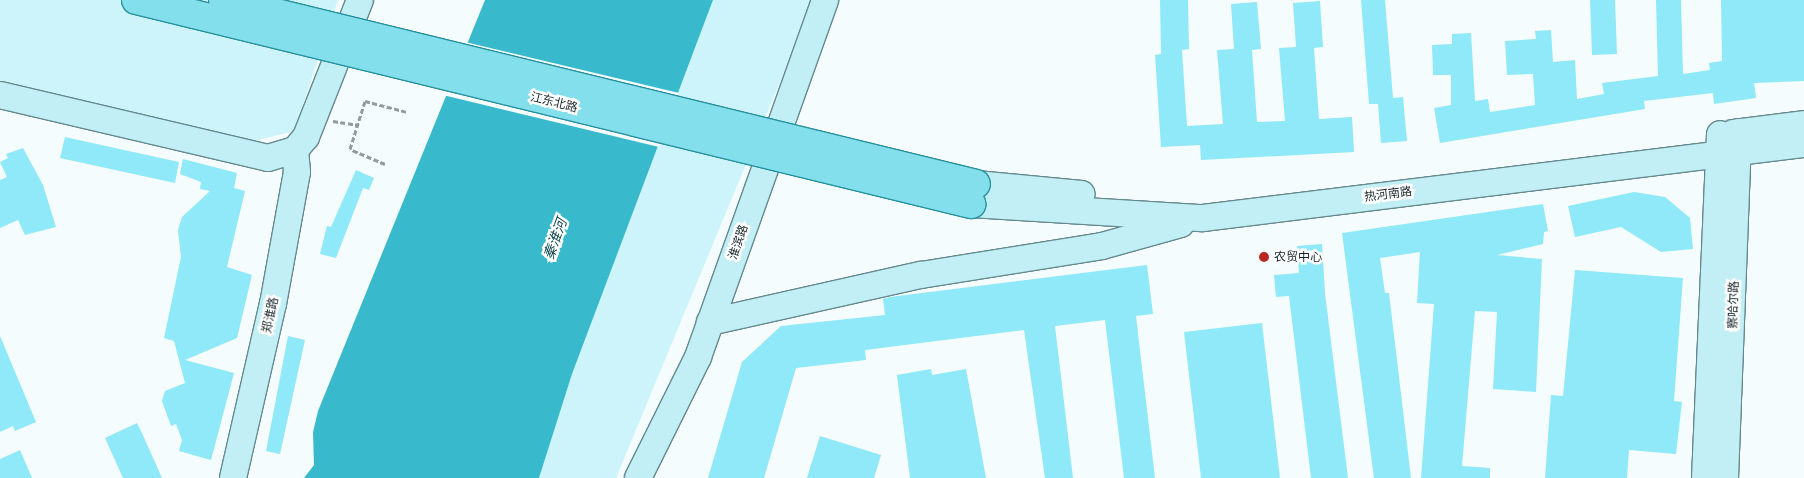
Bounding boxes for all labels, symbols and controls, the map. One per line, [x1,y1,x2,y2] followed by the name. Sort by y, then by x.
[529,89,579,115] street label: 江东北路
[1363,184,1413,204] street label: 热河南路
[540,216,570,262] water label: 秦淮河
[725,223,751,261] street label: 淮滨路
[1274,250,1322,264] place label: 农贸中心
[1258,251,1270,263] marker: 农贸中心
[1725,281,1741,329] street label: 察哈尔路
[259,296,281,334] street label: 郑淮路

